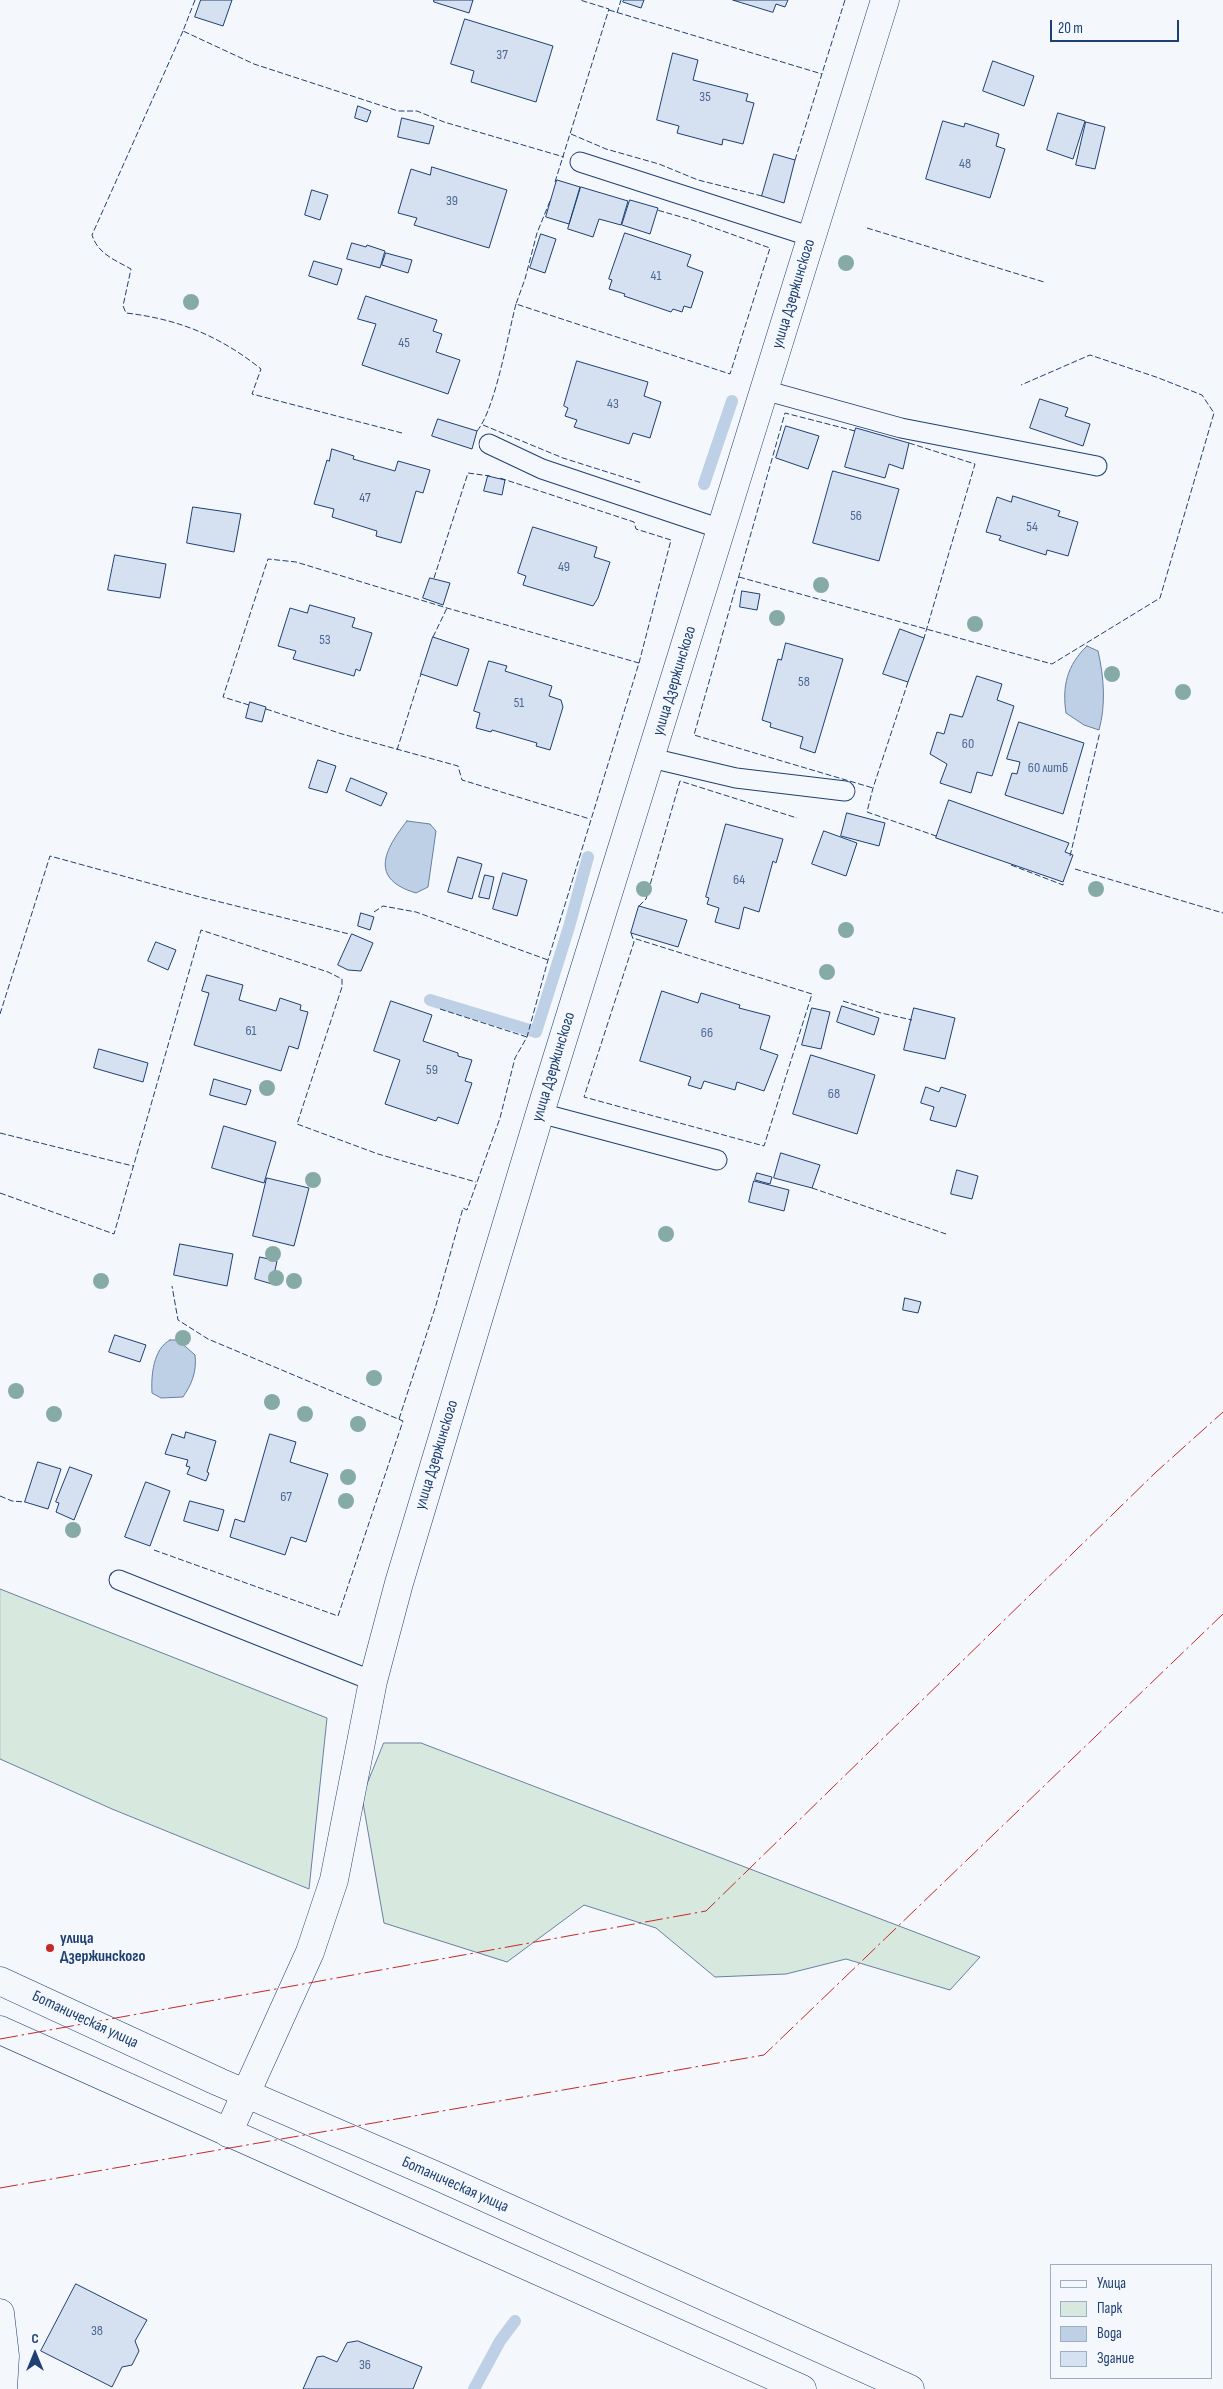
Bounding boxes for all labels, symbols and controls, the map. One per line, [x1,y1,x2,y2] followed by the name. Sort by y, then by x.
[1053,10,1182,42] scale bar
[1058,19,1083,38] text: 20 m
[496,47,508,63] house number: 37
[699,89,711,105] house number: 35
[959,156,971,172] house number: 48
[446,193,458,209] house number: 39
[768,237,820,351] street label: улица Дзержинского
[651,268,661,284] house number: 41
[398,335,410,351] house number: 45
[607,396,619,412] house number: 43
[359,490,371,506] house number: 47
[850,508,862,524] house number: 56
[1026,519,1038,535] house number: 54
[558,559,570,575] house number: 49
[649,624,701,738] street label: улица Дзержинского
[319,632,331,648] house number: 53
[798,674,810,690] house number: 58
[514,695,524,711] house number: 51
[962,736,974,752] house number: 60
[1028,760,1068,776] house number: 60 литБ
[733,872,745,888] house number: 64
[528,1010,580,1124] street label: улица Дзержинского
[245,1023,257,1039] house number: 61
[701,1025,713,1041] house number: 66
[426,1062,438,1078] house number: 59
[828,1086,840,1102] house number: 68
[411,1398,463,1512] street label: улица Дзержинского
[280,1489,292,1505] house number: 67
[60,1929,146,1967] place label: улица Дзержинского
[44,1942,56,1954] marker: улица Дзержинского
[29,1987,141,2053] street label: Ботаническая улица
[399,2153,511,2217] street label: Ботаническая улица
[1050,2264,1213,2379] legend
[1097,2274,1126,2293] text: Улица
[1097,2299,1122,2318] text: Парк
[91,2323,103,2339] house number: 38
[1097,2324,1122,2343] text: Вода
[10,2329,60,2379] north arrow
[31,2330,39,2347] text: С
[1097,2349,1134,2368] text: Здание
[359,2357,371,2373] house number: 36

